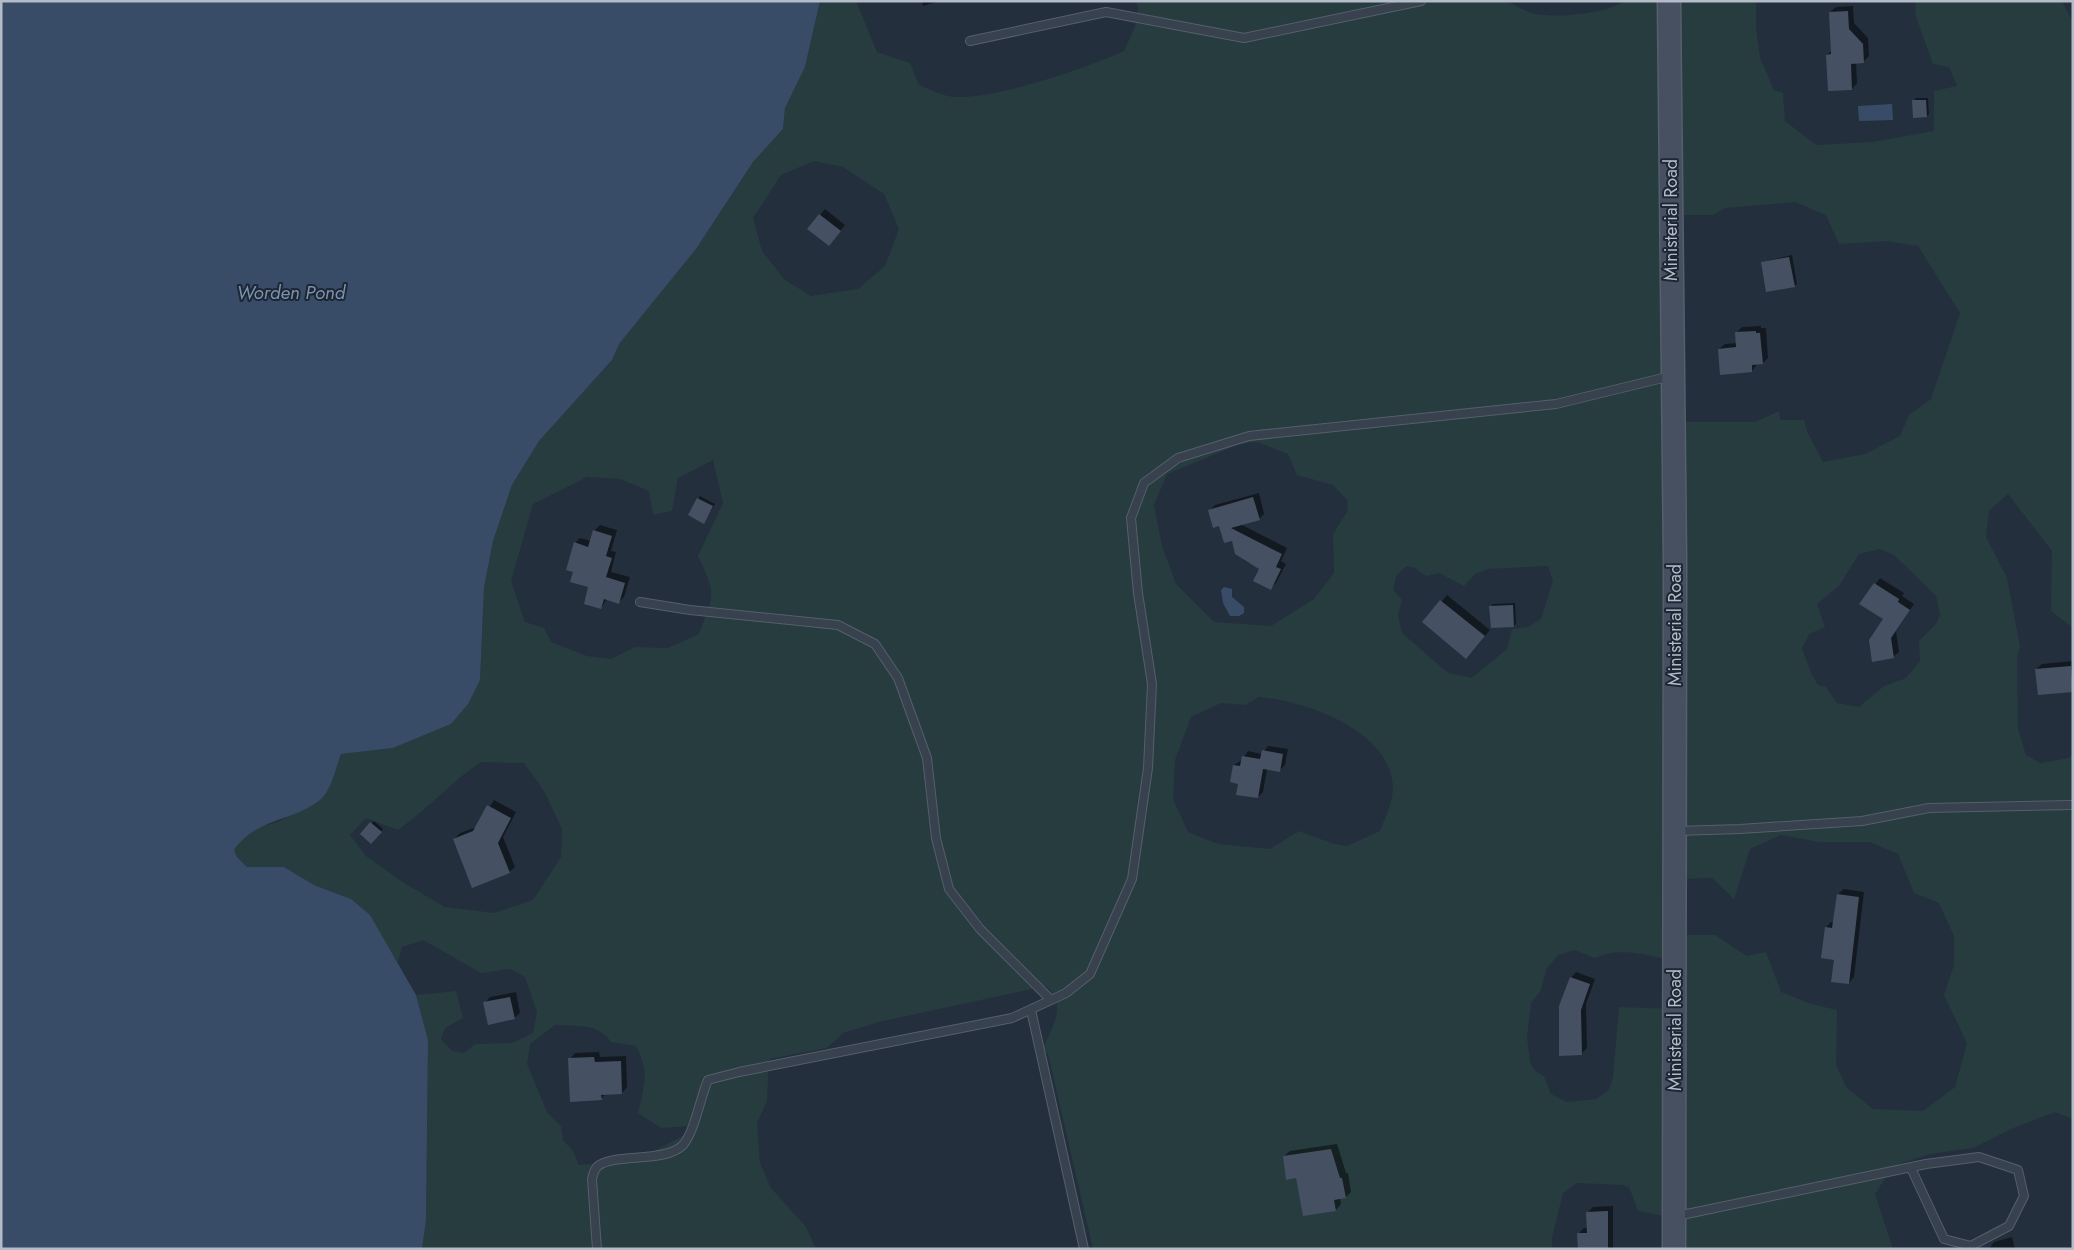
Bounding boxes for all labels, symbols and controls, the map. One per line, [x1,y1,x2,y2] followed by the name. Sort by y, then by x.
[1658,159,1684,281] street label: Ministerial Road
[237,279,347,306] water label: Worden Pond
[1662,564,1688,686] street label: Ministerial Road
[1662,969,1688,1091] street label: Ministerial Road

